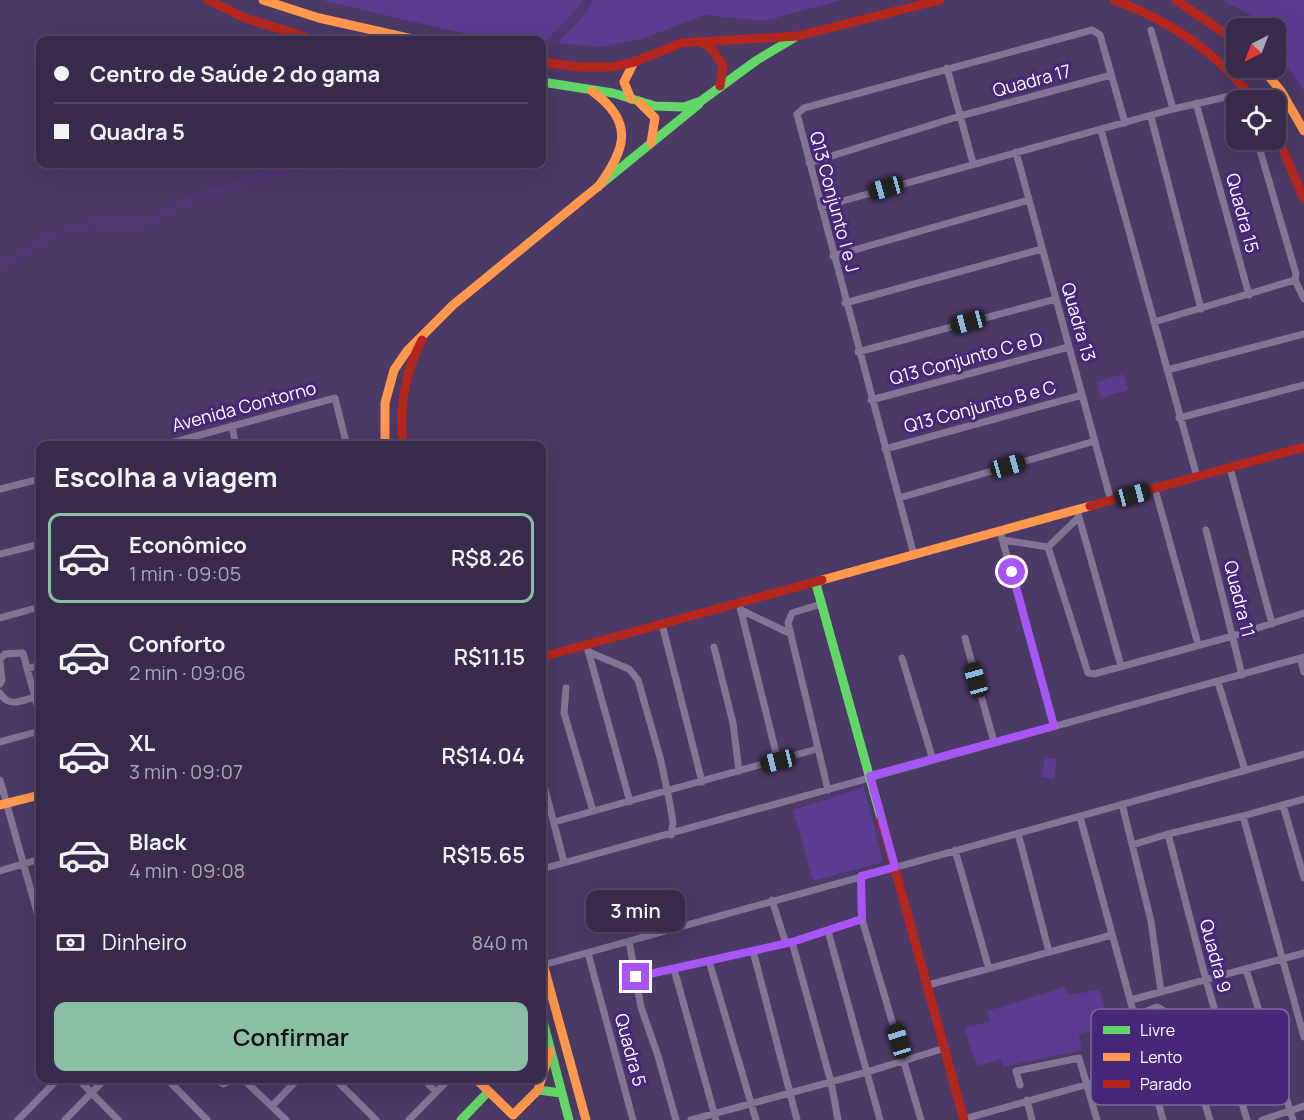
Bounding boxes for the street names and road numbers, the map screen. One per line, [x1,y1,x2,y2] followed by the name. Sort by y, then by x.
[990,58,1074,102] street label: Quadra 17
[805,129,865,275] street label: Q13 Conjunto I e J
[1221,170,1265,255] street label: Quadra 15
[1056,279,1102,364] street label: Quadra 13
[887,326,1045,390] street label: Q13 Conjunto C e D
[901,374,1059,438] street label: Q13 Conjunto B e C
[169,375,319,437] street label: Avenida Contorno
[1219,558,1261,640] street label: Quadra 11
[1195,916,1237,995] street label: Quadra 9
[610,1011,652,1089] street label: Quadra 5

